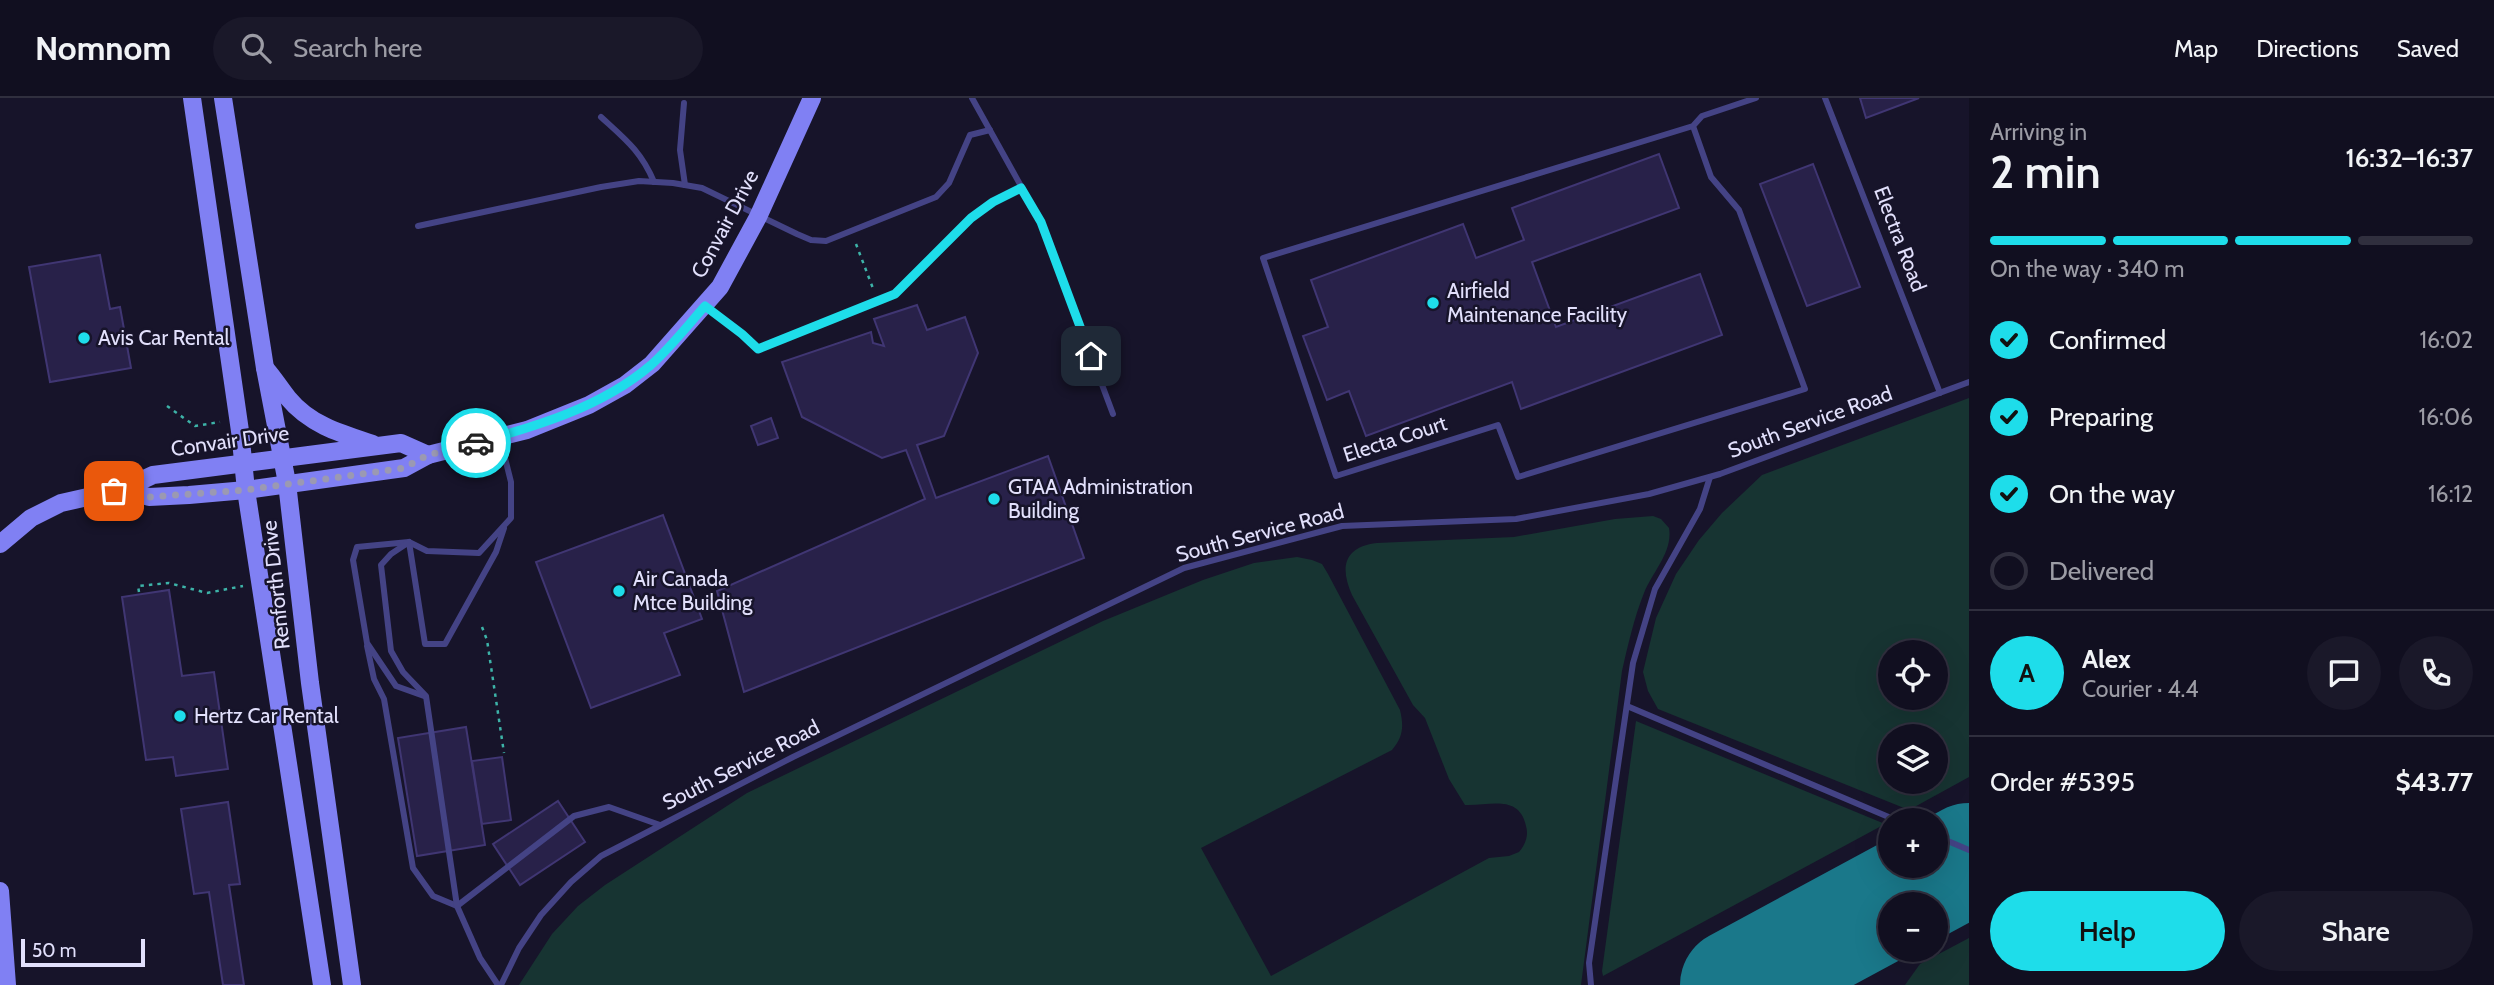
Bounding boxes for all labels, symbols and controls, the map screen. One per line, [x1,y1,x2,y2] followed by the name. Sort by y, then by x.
[213,17,703,80] search box
[35,28,171,68] text: Nomnom
[237,29,275,67] icon: search
[293,32,422,64] text: Search here
[2174,34,2218,63] text: Map
[2256,34,2359,63] text: Directions
[2397,34,2459,63] text: Saved
[1990,118,2087,146] text: Arriving in
[2345,142,2473,174] text: 16:32–16:37
[1990,144,2101,200] text: 2 min
[686,165,764,282] street label: Convair Drive
[1869,183,1932,295] street label: Electra Road
[1990,255,2185,283] text: On the way · 340 m
[1447,278,1628,327] place label: Airfield Maintenance Facility
[1425,295,1441,311] marker: Airfield Maintenance Facility
[1990,321,2028,359] icon: check
[2049,324,2166,356] text: Confirmed
[98,325,230,350] place label: Avis Car Rental
[1061,326,1121,386] pin
[2420,326,2473,354] text: 16:02
[76,330,92,346] marker: Avis Car Rental
[1072,337,1110,375] icon: home
[1724,380,1895,463] street label: South Service Road
[1990,398,2028,436] icon: check
[2049,401,2153,433] text: Preparing
[2419,403,2473,431] text: 16:06
[441,408,511,478] courier
[1340,410,1450,467] street label: Electa Court
[169,420,291,461] street label: Convair Drive
[457,424,495,462] icon: car
[84,461,144,521] pin
[95,472,133,510] icon: bag
[1008,474,1193,523] place label: GTAA Administration Building
[1990,475,2028,513] icon: check
[2049,478,2175,510] text: On the way
[2428,480,2473,508] text: 16:12
[986,491,1002,507] marker: GTAA Administration Building
[1173,498,1347,567] street label: South Service Road
[256,519,295,651] street label: Renforth Drive
[2049,555,2154,587] text: Delivered
[633,566,753,615] place label: Air Canada Mtce Building
[611,583,627,599] marker: Air Canada Mtce Building
[2307,636,2381,710] button: chat
[2399,636,2473,710] button: phone
[1878,640,1948,962] map controls
[1878,640,1948,710] button: locate
[2082,643,2131,675] text: Alex
[2019,657,2035,689] text: A
[2082,675,2199,703] text: Courier · 4.4
[194,703,339,728] place label: Hertz Car Rental
[172,708,188,724] marker: Hertz Car Rental
[658,714,823,815] street label: South Service Road
[1878,724,1948,794] button: layers
[1990,766,2135,798] text: Order #5395
[2395,766,2473,798] text: $43.77
[1878,808,1948,878] button: +
[1990,891,2225,971] button: Help
[2239,891,2473,971] button: Share
[1878,892,1948,962] button: −
[21,936,145,968] scale bar
[32,939,76,962] text: 50 m

